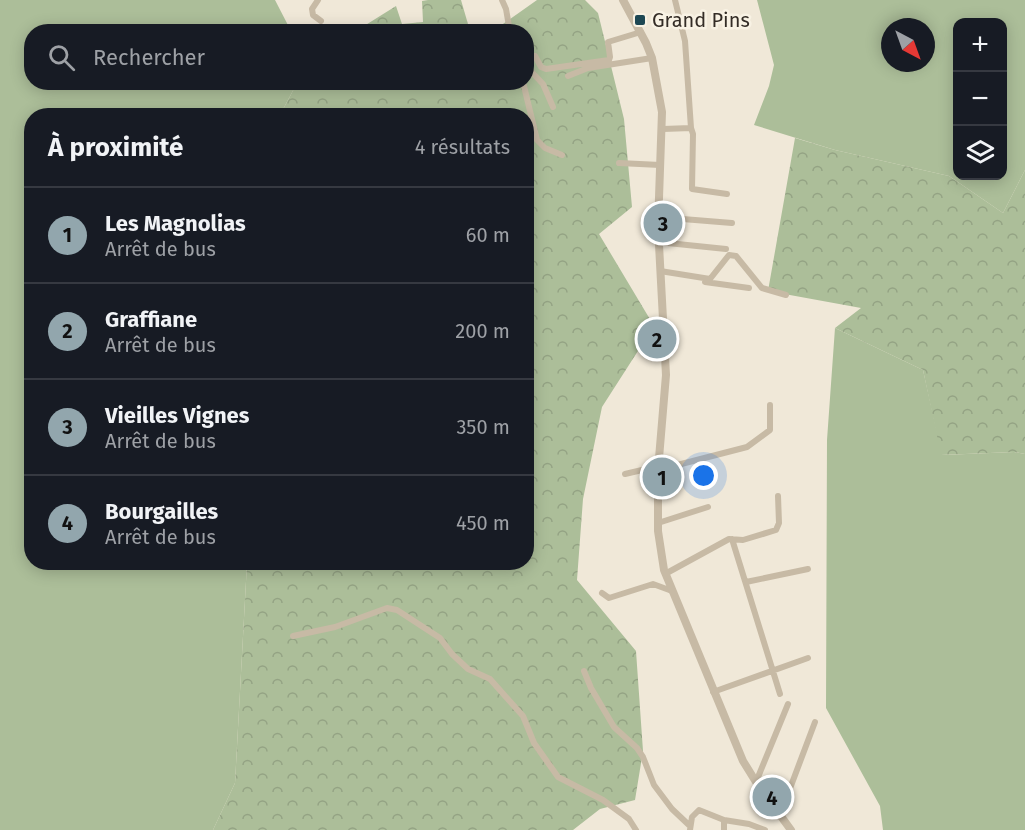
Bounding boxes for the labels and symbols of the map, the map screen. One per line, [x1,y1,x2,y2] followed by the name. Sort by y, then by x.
[652,8,750,32] place label: Grand Pins
[633,13,647,27] marker: Grand Pins
[881,18,935,72] north arrow
[644,200,682,246] pin: 3
[638,316,676,362] pin: 2
[642,454,682,500] pin: 1
[689,461,718,490] your location
[752,774,792,820] pin: 4

